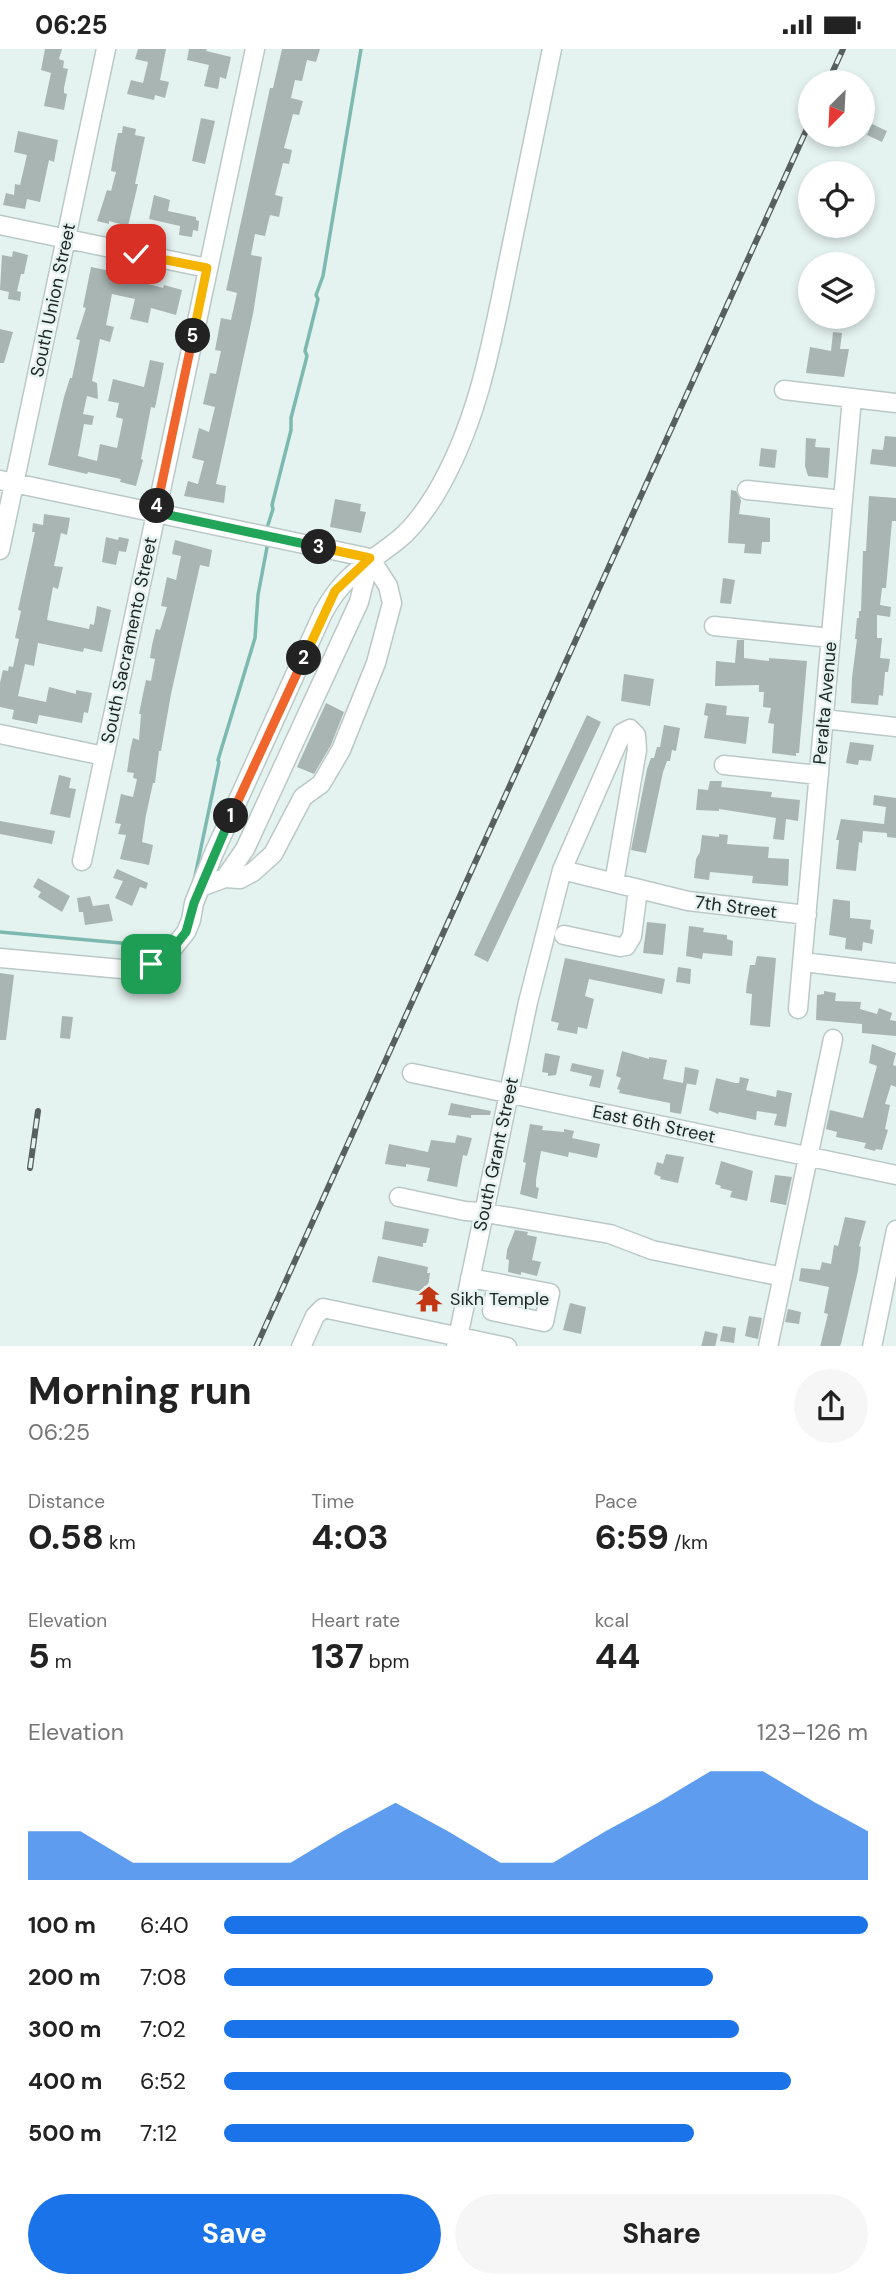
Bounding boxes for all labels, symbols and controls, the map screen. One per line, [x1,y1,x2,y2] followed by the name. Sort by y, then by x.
[35,8,108,42] text: 06:25
[798,70,875,147] north arrow
[798,70,875,329] map controls
[798,161,875,238] button: locate
[25,221,81,379] street label: South Union Street
[106,224,166,284] pin
[117,235,155,273] icon: check
[798,252,875,329] button: layers
[176,319,210,353] pin: 5
[187,323,198,348] text: 5
[140,489,174,524] pin: 4
[150,493,163,518] text: 4
[302,529,336,565] pin: 3
[313,534,324,559] text: 3
[95,535,163,745] street label: South Sacramento Street
[808,640,842,766] street label: Peralta Avenue
[286,641,322,675] pin: 2
[298,645,309,670] text: 2
[214,799,248,833] pin: 1
[227,803,234,828] text: 1
[693,890,779,924] street label: 7th Street
[121,934,181,994] pin
[132,945,170,983] icon: arrive
[468,1075,524,1233] street label: South Grant Street
[590,1099,718,1149] street label: East 6th Street
[414,1284,444,1314] temple icon: Sikh Temple
[450,1287,549,1311] place label: Sikh Temple
[28,1366,252,1416] text: Morning run
[794,1369,868,1443] button: share
[28,1417,90,1447] text: 06:25
[28,1489,105,1514] text: Distance
[311,1489,354,1514] text: Time
[595,1489,637,1514] text: Pace
[28,1514,104,1560] text: 0.58
[311,1514,389,1560] text: 4:03
[595,1514,669,1560] text: 6:59
[104,1530,136,1555] text: km
[669,1530,708,1555] text: /km
[28,1608,107,1633] text: Elevation
[311,1608,400,1633] text: Heart rate
[595,1608,629,1633] text: kcal
[28,1633,50,1679] text: 5
[311,1633,364,1679] text: 137
[595,1633,640,1679] text: 44
[50,1649,72,1674] text: m
[364,1649,410,1674] text: bpm
[28,1717,124,1747] text: Elevation
[757,1717,868,1747] text: 123–126 m
[28,1910,96,1940] text: 100 m
[140,1910,189,1940] text: 6:40
[28,1962,101,1992] text: 200 m
[140,1962,187,1992] text: 7:08
[28,2014,101,2044] text: 300 m
[140,2014,186,2044] text: 7:02
[28,2066,102,2096] text: 400 m
[140,2066,186,2096] text: 6:52
[28,2118,102,2148] text: 500 m
[140,2118,177,2148] text: 7:12
[28,2194,441,2274] button: Save
[455,2194,868,2274] button: Share

